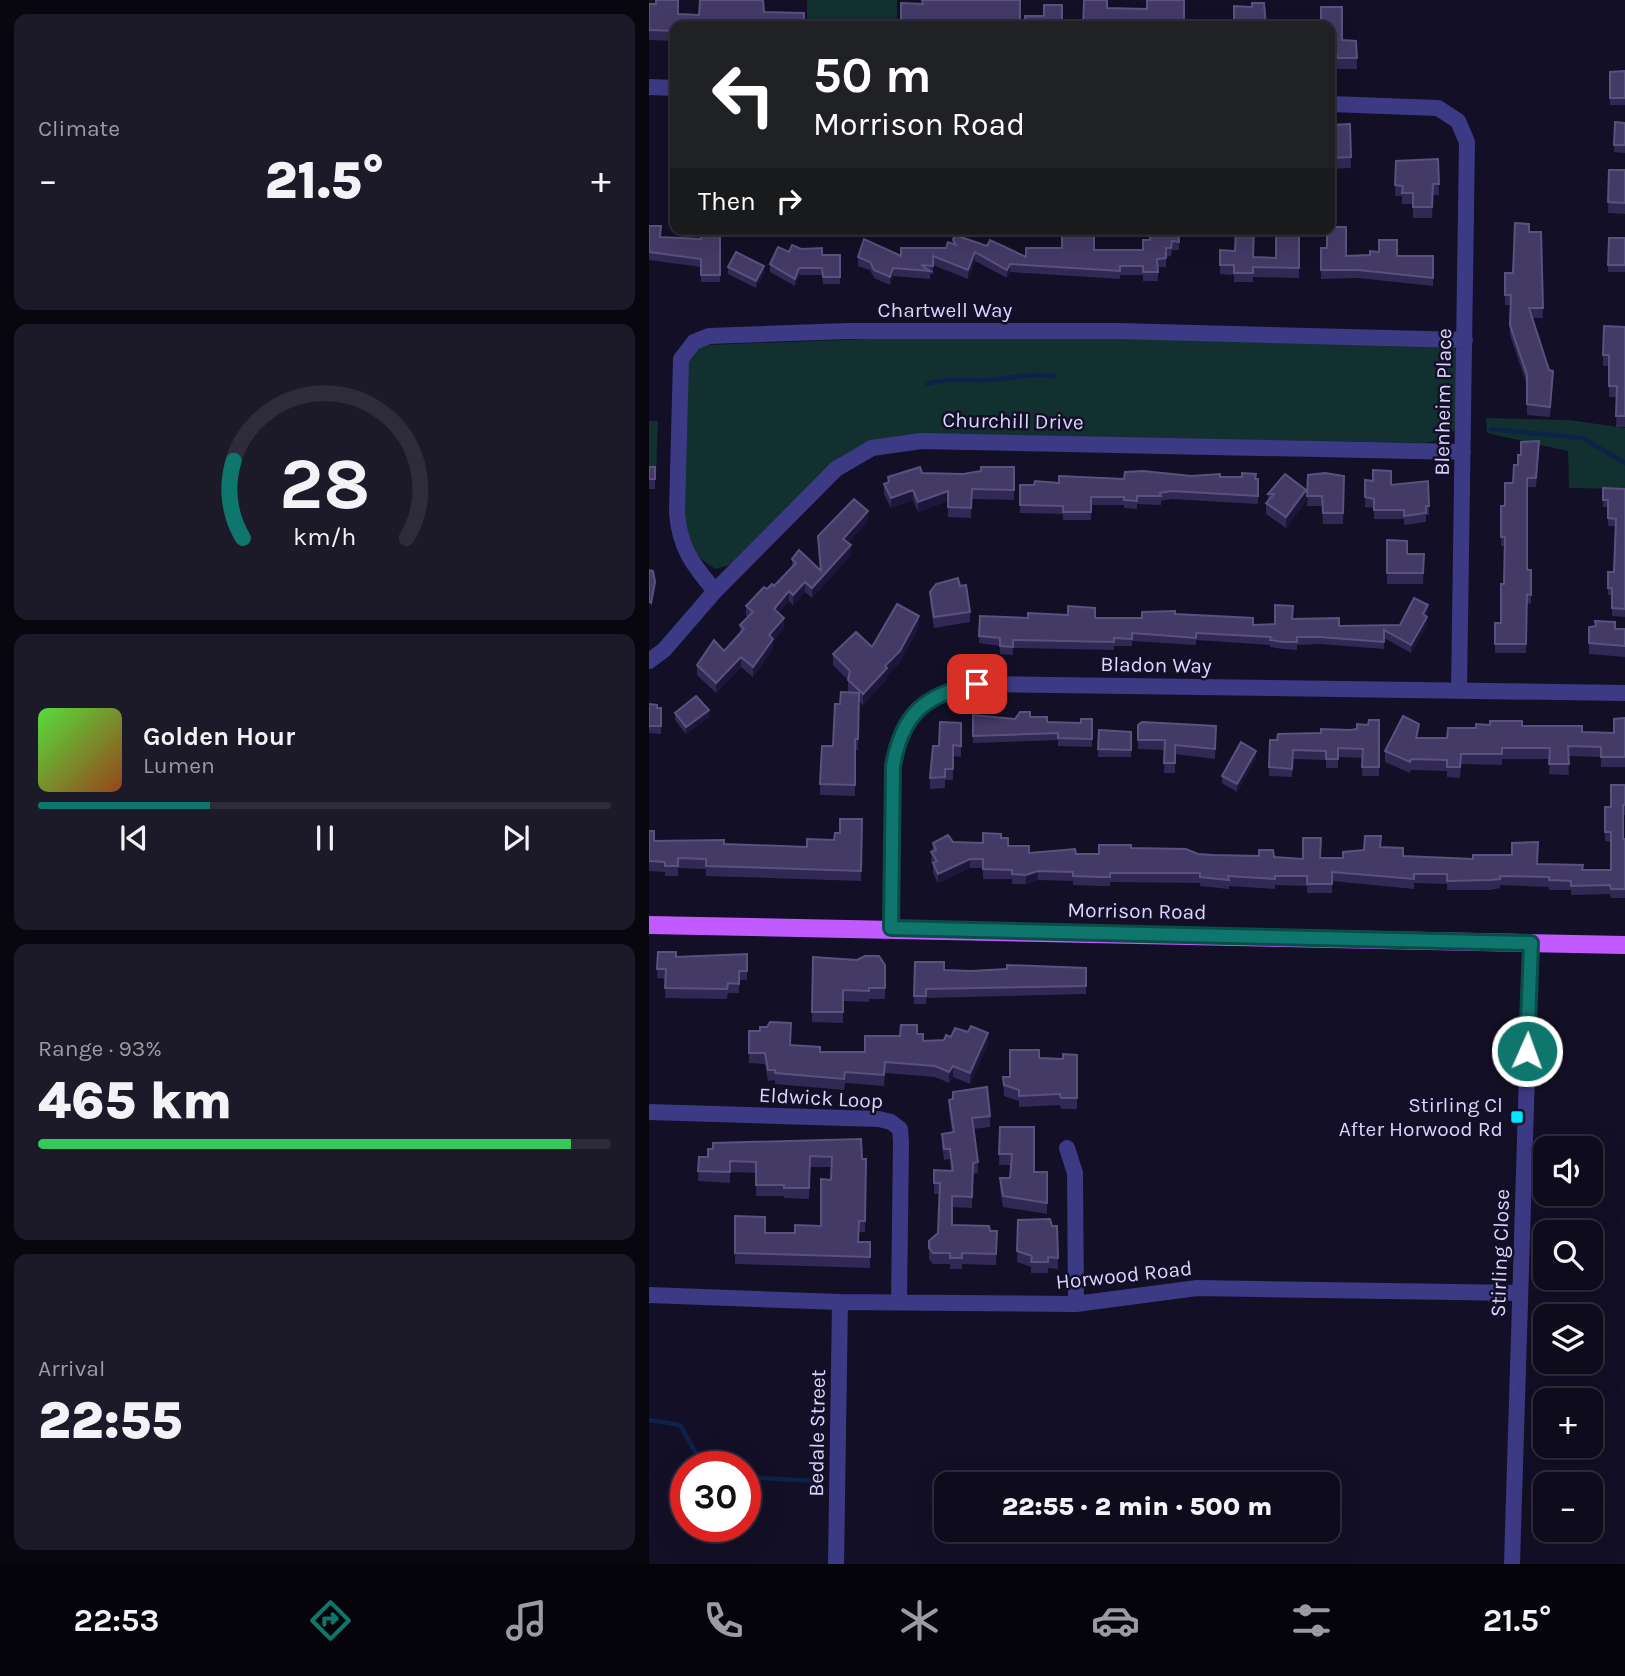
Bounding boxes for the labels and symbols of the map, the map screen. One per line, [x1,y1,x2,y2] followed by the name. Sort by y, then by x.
[878,298,1013,322] street label: Chartwell Way
[1430,328,1456,476] street label: Blenheim Place
[942,408,1084,434] street label: Churchill Drive
[1100,652,1212,678] street label: Bladon Way
[947,654,1007,714] pin
[1067,898,1207,924] street label: Morrison Road
[1490,1014,1564,1088] position arrow
[758,1083,884,1113] street label: Eldwick Loop
[1339,1093,1503,1141] place label: Stirling Cl After Horwood Rd
[1509,1109,1525,1125] marker: Stirling Cl After Horwood Rd
[1486,1189,1514,1317] street label: Stirling Close
[1055,1256,1193,1294] street label: Horwood Road
[804,1369,830,1497] street label: Bedale Street
[670,1451,761,1542] speed limit sign: 30

